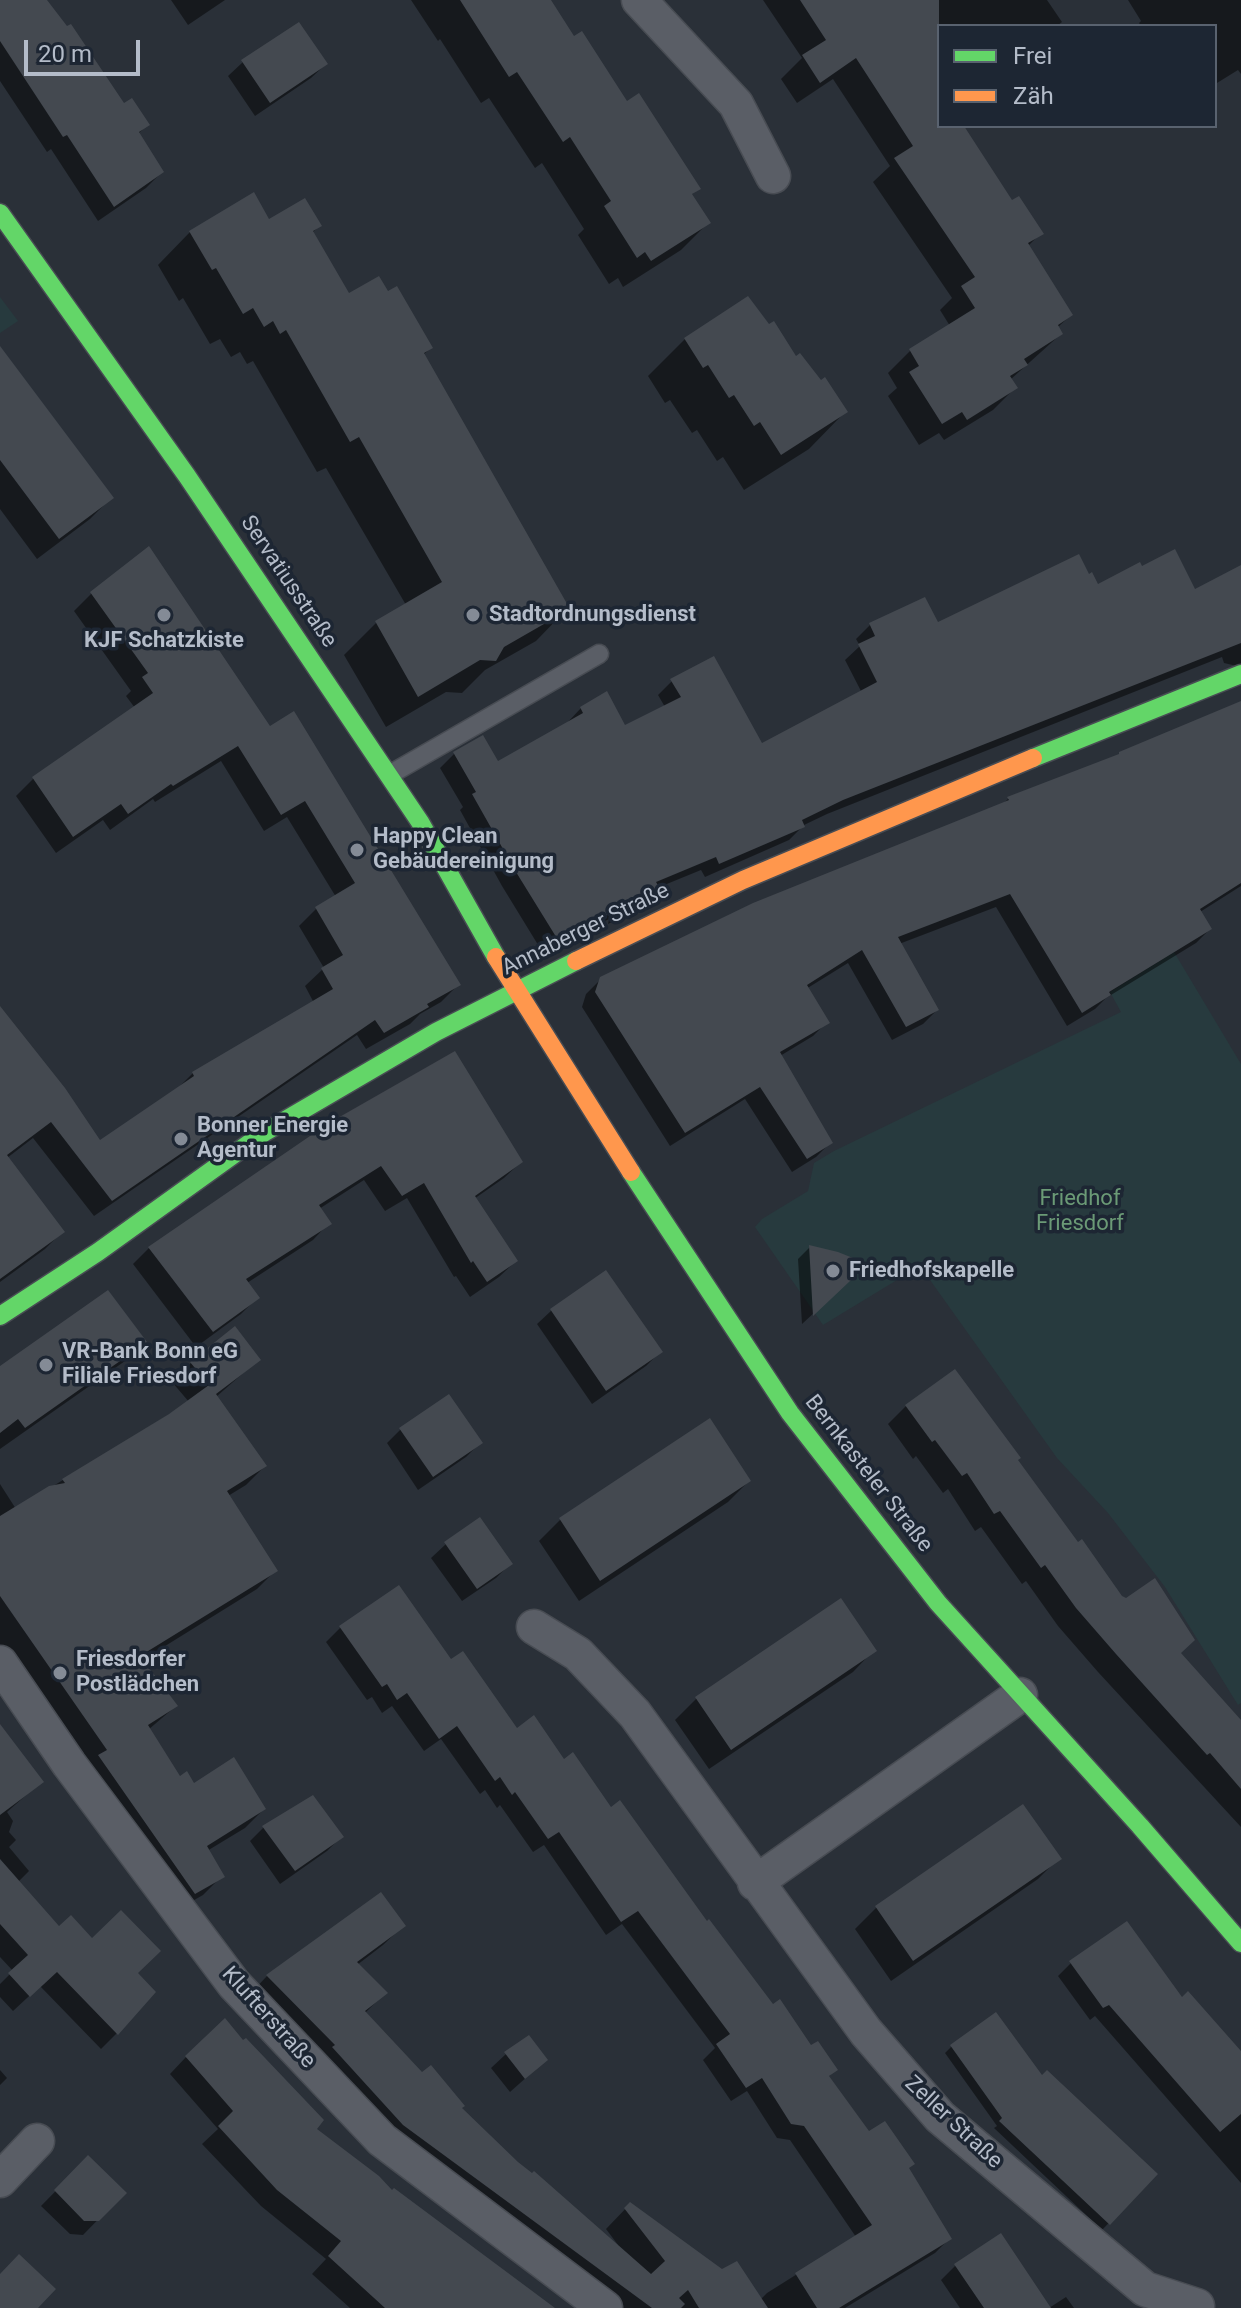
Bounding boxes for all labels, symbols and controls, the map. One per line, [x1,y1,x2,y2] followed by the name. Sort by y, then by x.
[28,24,144,74] scale bar
[937,24,1217,128] legend
[38,40,92,68] text: 20 m
[1013,42,1052,70] text: Frei
[1013,82,1054,110] text: Zäh
[234,511,342,653] street label: Servatiusstraße
[489,602,696,628] place label: Stadtordnungsdienst
[155,606,173,624] marker: KJF Schatzkiste
[464,606,482,624] marker: Stadtordnungsdienst
[84,628,244,654] place label: KJF Schatzkiste
[373,824,554,876] place label: Happy Clean Gebäudereinigung
[348,841,366,859] marker: Happy Clean Gebäudereinigung
[498,878,674,982] street label: Annaberger Straße
[197,1113,348,1164] place label: Bonner Energie Agentur
[172,1130,190,1148] marker: Bonner Energie Agentur
[1036,1186,1124,1238] park label: Friedhof Friesdorf
[849,1258,1014,1284] place label: Friedhofskapelle
[824,1262,842,1280] marker: Friedhofskapelle
[62,1339,238,1390] place label: VR-Bank Bonn eG Filiale Friesdorf
[37,1356,55,1374] marker: VR-Bank Bonn eG Filiale Friesdorf
[798,1390,938,1558] street label: Bernkasteler Straße
[76,1647,199,1698] place label: Friesdorfer Postlädchen
[51,1664,69,1682] marker: Friesdorfer Postlädchen
[216,1962,320,2074] street label: Klufterstraße
[899,2071,1007,2175] street label: Zeller Straße

